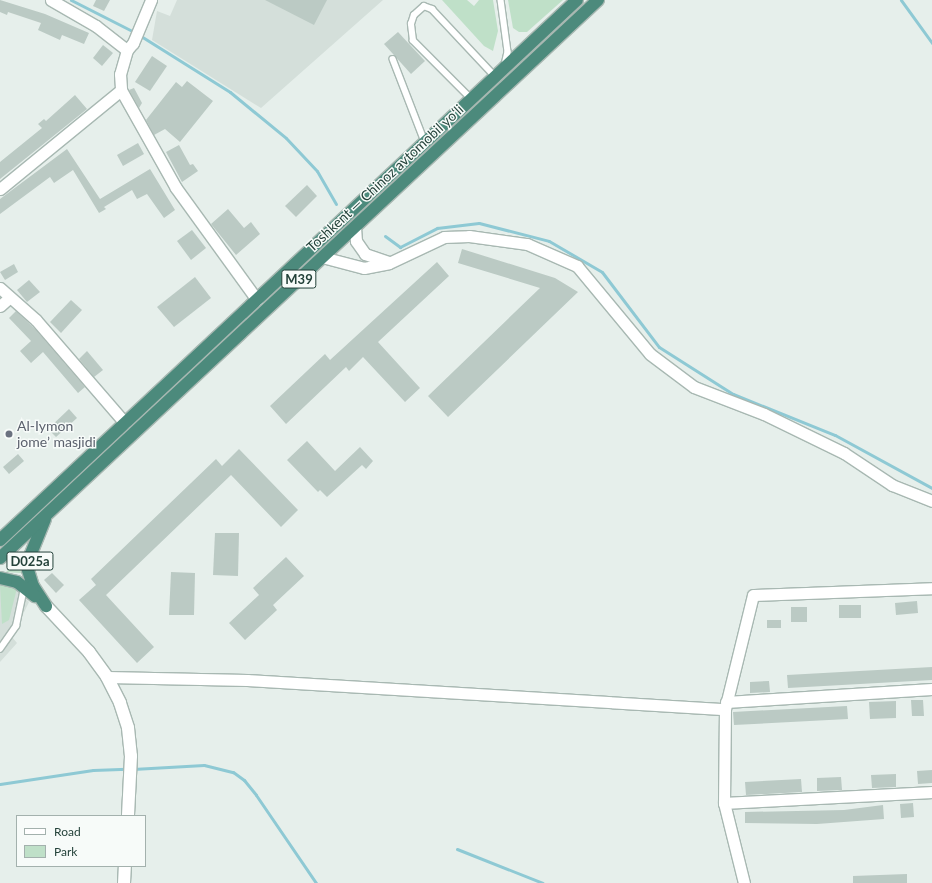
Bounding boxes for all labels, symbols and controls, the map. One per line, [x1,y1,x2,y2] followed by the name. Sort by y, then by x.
[303,101,467,255] street label: Toshkent — Chinoz avtomobil yoʻli
[281,268,317,290] road number: M39
[17,418,96,450] place label: Al-Iymon jome’ masjidi
[4,429,14,439] marker: Al-Iymon jome’ masjidi
[6,550,54,572] road number: D025a
[16,815,146,867] legend
[54,824,81,839] text: Road
[54,844,77,859] text: Park

